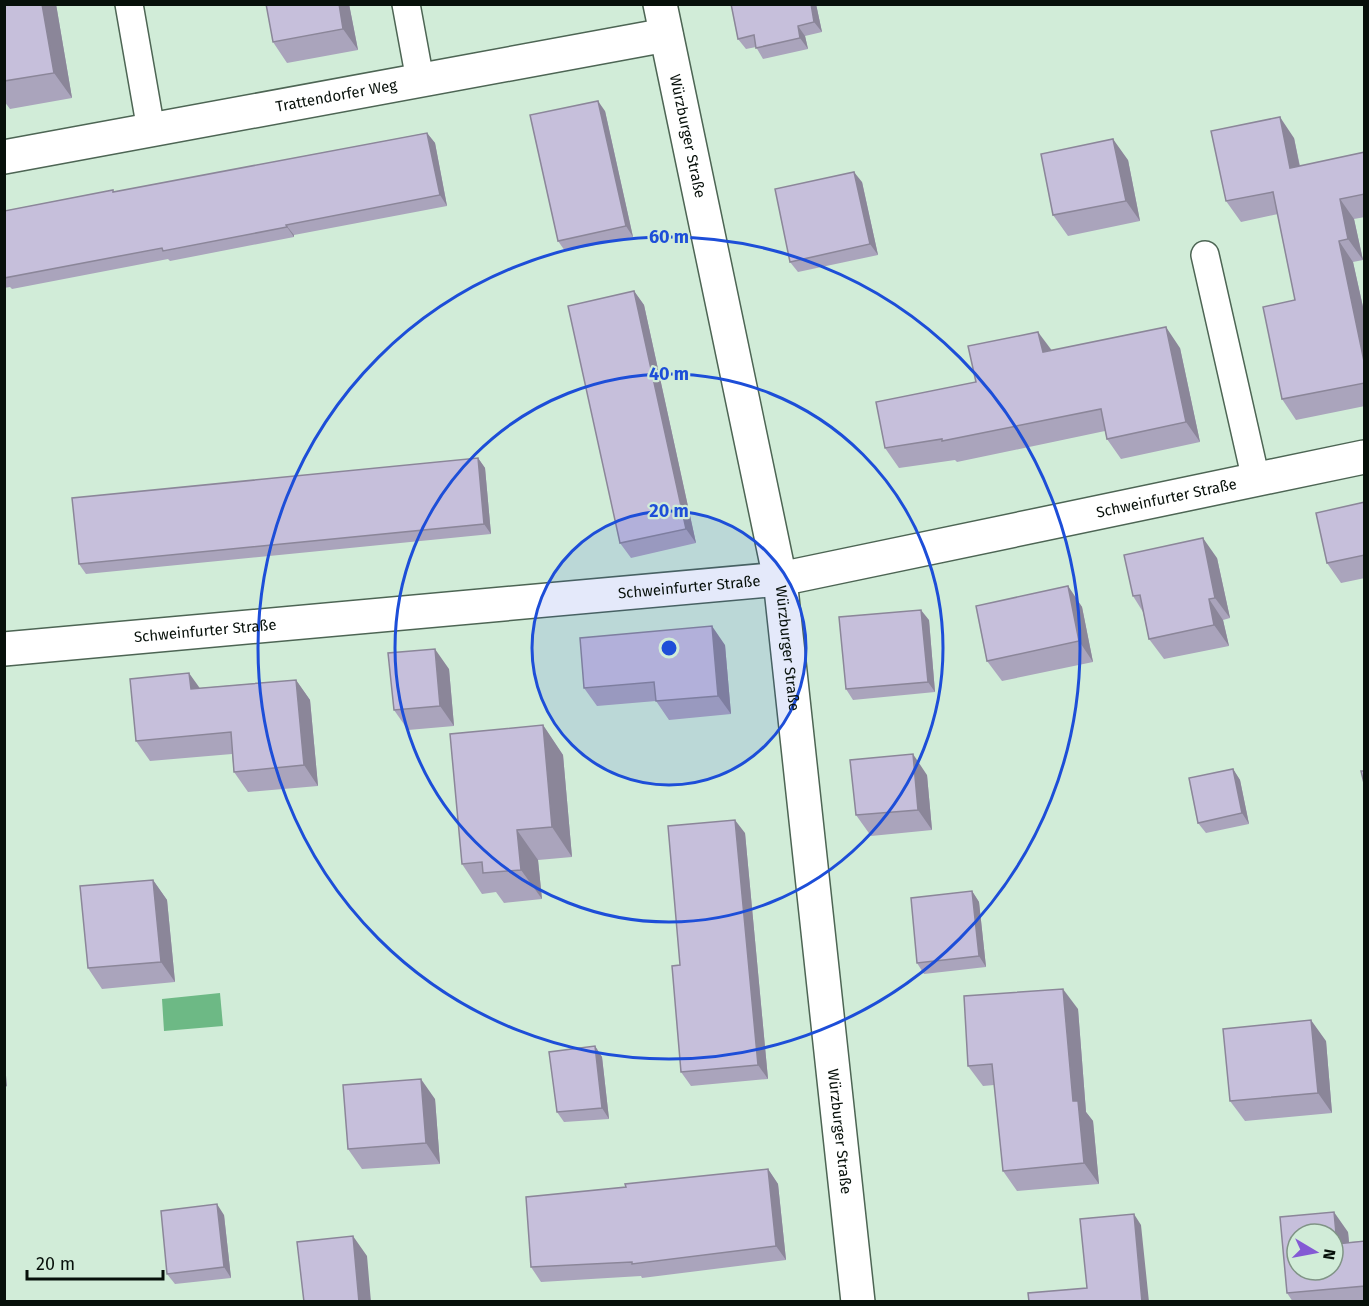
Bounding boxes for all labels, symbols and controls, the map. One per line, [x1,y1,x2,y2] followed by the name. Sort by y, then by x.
[666,73,709,200] street label: Würzburger Straße
[274,76,399,116] street label: Trattendorfer Weg
[649,226,689,248] text: 60 m
[649,363,689,385] text: 40 m
[1095,475,1238,522] street label: Schweinfurter Straße
[649,500,689,522] text: 20 m
[617,572,761,603] street label: Schweinfurter Straße
[772,585,803,712] street label: Würzburger Straße
[133,615,277,646] street label: Schweinfurter Straße
[659,638,679,658] centre of rings
[824,1068,855,1195] street label: Würzburger Straße
[1285,1222,1345,1282] north arrow
[27,1243,164,1281] scale bar
[1319,1248,1340,1261] text: N
[36,1253,75,1275] text: 20 m

